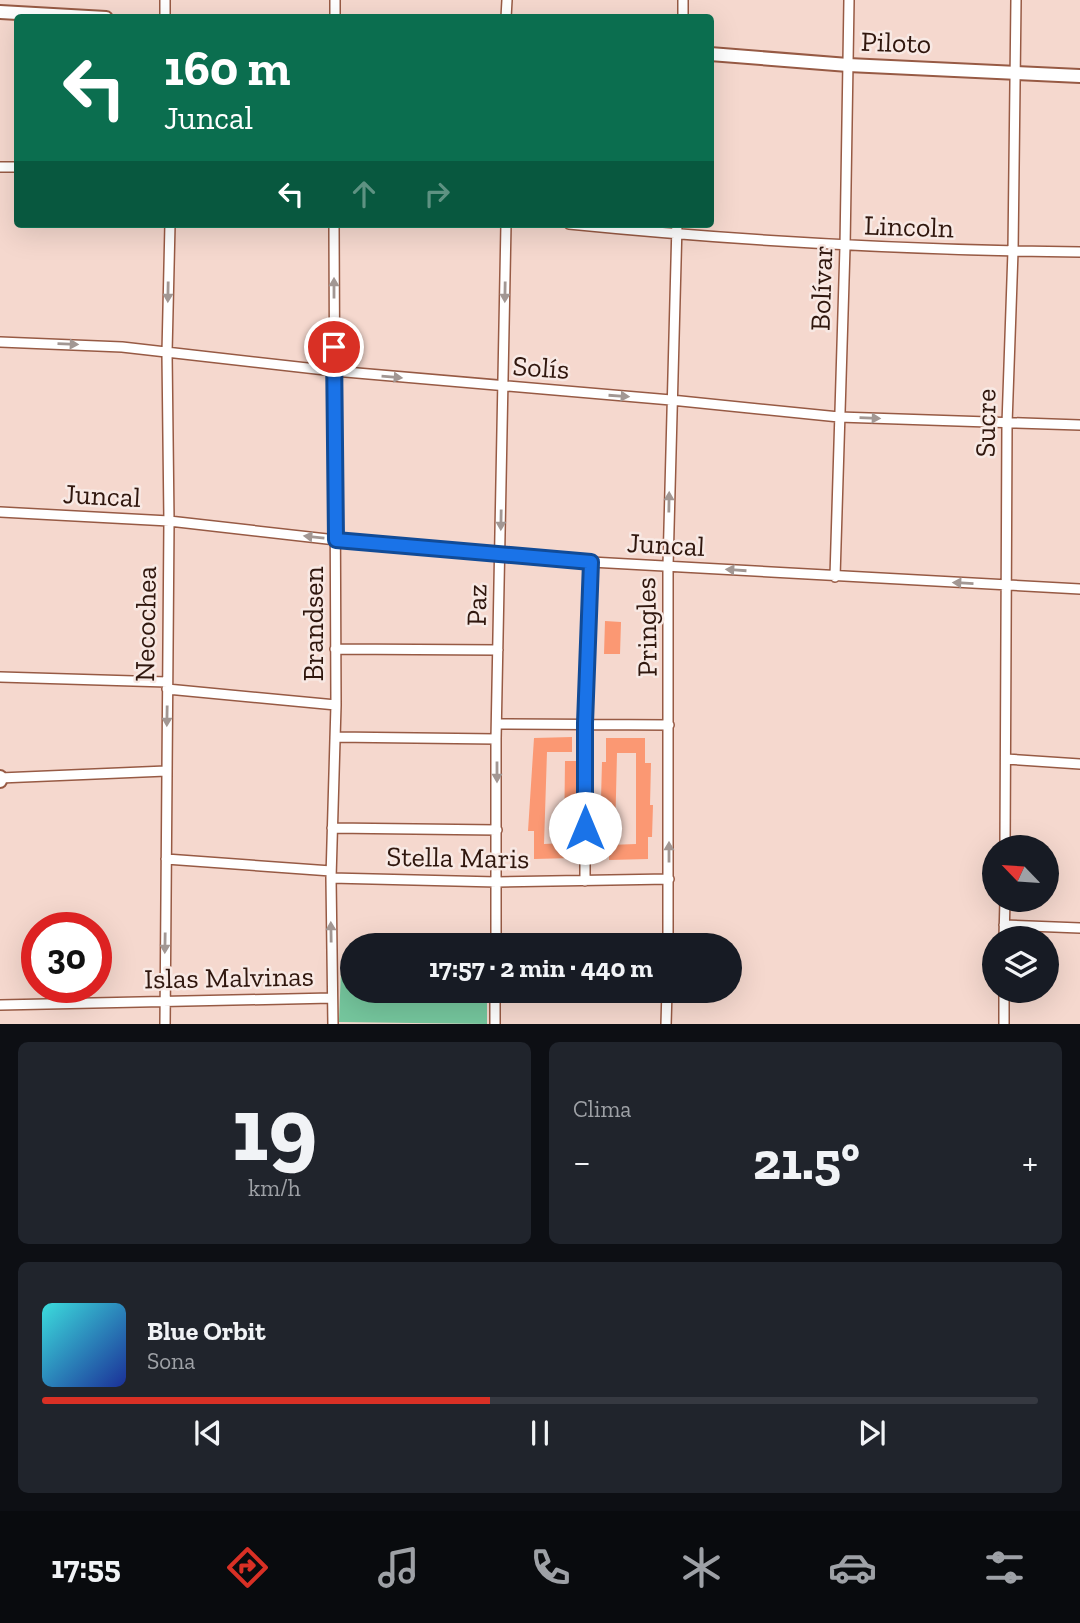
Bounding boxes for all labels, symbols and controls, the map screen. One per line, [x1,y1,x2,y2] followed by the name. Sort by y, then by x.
[860,25,932,60] street label: Piloto
[164,39,290,98] text: 160 m
[49,42,140,133] icon: left
[164,99,253,137] text: Juncal
[272,175,310,213] icon: left
[345,175,383,213] icon: ahead
[418,175,456,213] icon: right
[863,208,954,245] street label: Lincoln
[804,245,839,331] street label: Bolívar
[328,277,340,299] one-way arrow
[163,281,174,303] one-way arrow
[499,281,511,303] one-way arrow
[304,317,364,377] pin
[315,328,353,366] icon: arrive
[57,339,79,350] one-way arrow
[511,349,570,386] street label: Solís
[381,371,403,382] one-way arrow
[968,388,1003,458] street label: Sucre
[608,391,630,402] one-way arrow
[859,413,881,424] one-way arrow
[62,477,142,514] street label: Juncal
[663,491,675,513] one-way arrow
[495,509,507,531] one-way arrow
[626,526,706,563] street label: Juncal
[302,532,324,543] one-way arrow
[128,565,163,682] street label: Necochea
[725,565,747,576] one-way arrow
[297,566,330,682] street label: Brandsen
[629,577,664,677] street label: Pringles
[952,577,974,588] one-way arrow
[460,584,493,627] street label: Paz
[161,705,172,727] one-way arrow
[491,761,502,783] one-way arrow
[548,791,622,865] position arrow
[982,835,1059,912] north arrow
[982,835,1059,1003] map controls
[386,840,530,875] street label: Stella Maris
[663,841,675,863] one-way arrow
[21,912,112,1003] speed limit sign: 30
[325,921,337,943] one-way arrow
[982,926,1059,1003] button: layers
[159,932,171,954] one-way arrow
[429,952,653,984] text: 17:57 · 2 min · 440 m
[144,960,314,995] street label: Islas Malvinas
[232,1074,317,1183] text: 19
[573,1095,631,1123] text: Clima
[753,1130,860,1192] text: 21.5°
[573,1139,591,1185] text: −
[1022,1139,1038,1185] text: +
[248,1174,301,1202] text: km/h
[147,1315,266,1347] text: Blue Orbit
[147,1347,195,1375] text: Sona
[189,1414,227,1452] icon: previous
[521,1414,559,1452] icon: pause
[853,1414,891,1452] icon: next
[223,1543,272,1592] icon: directions
[374,1543,423,1592] icon: music
[526,1543,575,1592] icon: phone
[677,1543,726,1592] icon: climate
[828,1543,877,1592] icon: car
[980,1543,1029,1592] icon: filters
[51,1548,121,1586] text: 17:55

